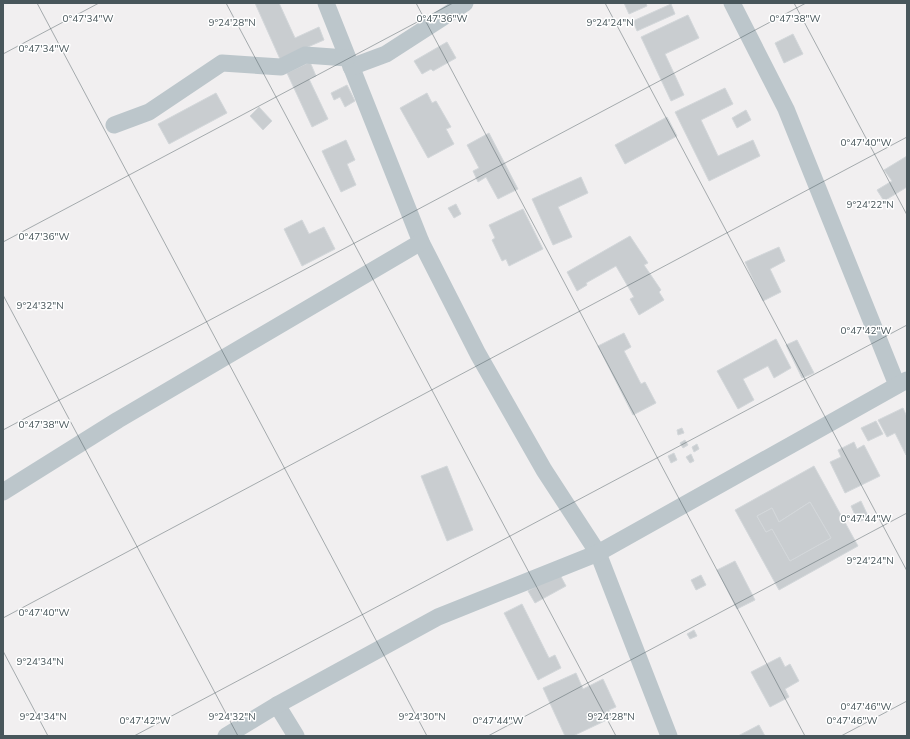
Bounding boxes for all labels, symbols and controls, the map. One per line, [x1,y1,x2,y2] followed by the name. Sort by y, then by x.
[63,12,113,26] text: 0°47'34"W
[417,12,467,26] text: 0°47'36"W
[770,12,820,26] text: 0°47'38"W
[208,16,256,30] text: 9°24'28"N
[586,16,634,30] text: 9°24'24"N
[19,42,69,56] text: 0°47'34"W
[841,136,891,150] text: 0°47'40"W
[846,198,894,212] text: 9°24'22"N
[19,230,69,244] text: 0°47'36"W
[16,299,64,313] text: 9°24'32"N
[841,324,891,338] text: 0°47'42"W
[19,418,69,432] text: 0°47'38"W
[841,512,891,526] text: 0°47'44"W
[846,554,894,568] text: 9°24'24"N
[19,606,69,620] text: 0°47'40"W
[16,655,64,669] text: 9°24'34"N
[841,700,891,714] text: 0°47'46"W
[19,710,67,724] text: 9°24'34"N
[208,710,256,724] text: 9°24'32"N
[398,710,446,724] text: 9°24'30"N
[587,710,635,724] text: 9°24'28"N
[120,714,170,728] text: 0°47'42"W
[473,714,523,728] text: 0°47'44"W
[827,714,877,728] text: 0°47'46"W

